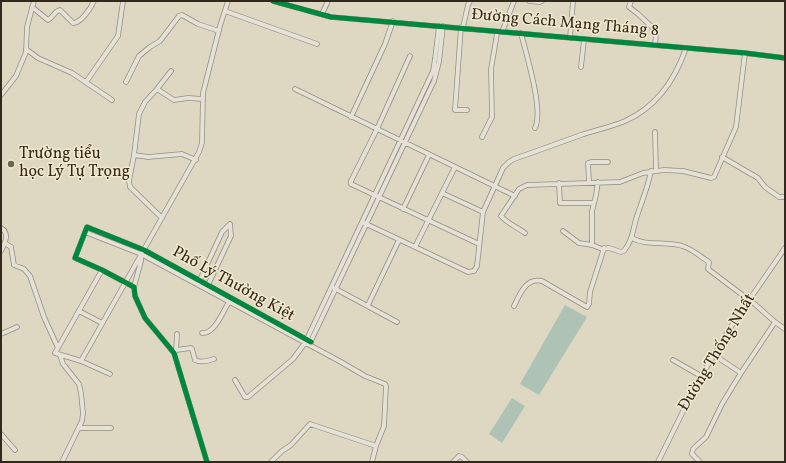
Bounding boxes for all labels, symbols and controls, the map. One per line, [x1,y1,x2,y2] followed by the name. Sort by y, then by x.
[470,6,660,42] street label: Đường Cách Mạng Tháng 8
[19,145,130,183] place label: Trường tiểu học Lý Tự Trọng
[6,159,16,169] marker: Trường tiểu học Lý Tự Trọng
[168,243,298,327] street label: Phố Lý Thường Kiệt
[675,291,761,415] street label: Đường Thống Nhất

